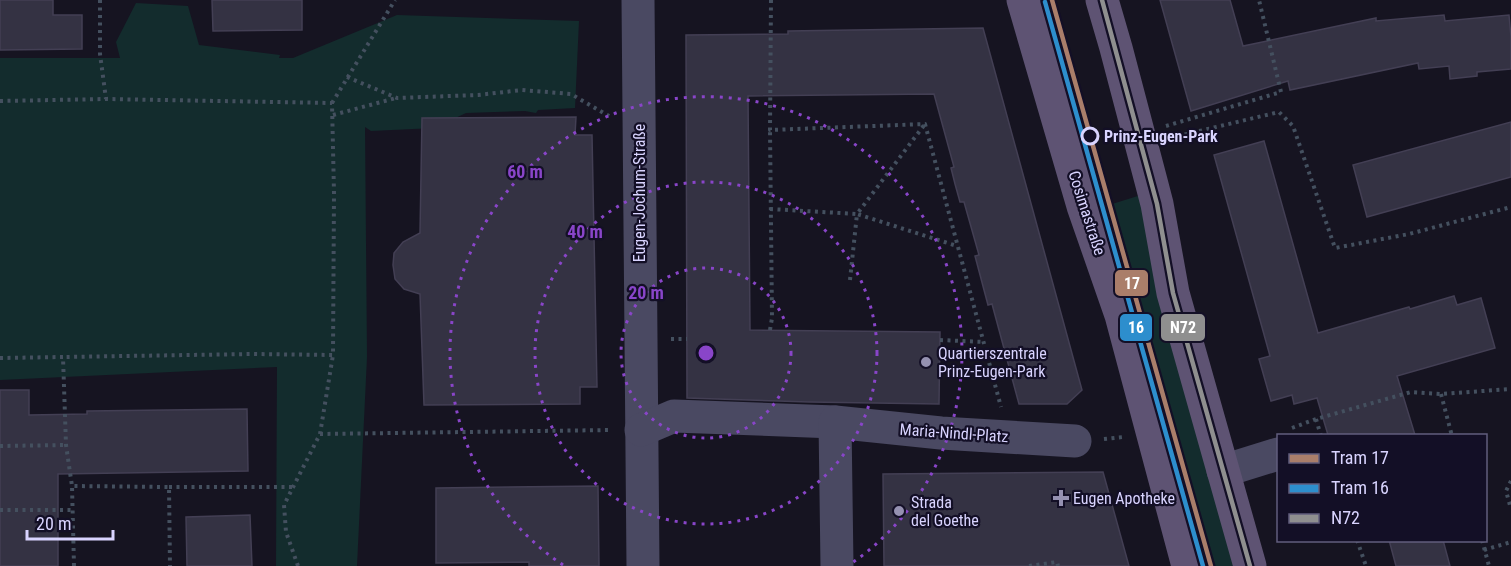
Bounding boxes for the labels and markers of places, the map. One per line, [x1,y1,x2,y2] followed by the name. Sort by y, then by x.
[1081,127,1099,145] marker: Prinz-Eugen-Park
[1104,127,1218,146] place label: Prinz-Eugen-Park
[696,343,716,363] centre of rings
[938,344,1047,381] place label: Quartierszentrale Prinz-Eugen-Park
[919,355,933,369] marker: Quartierszentrale Prinz-Eugen-Park
[1073,489,1175,508] place label: Eugen Apotheke
[1054,491,1068,505] marker: Eugen Apotheke
[911,493,979,530] place label: Strada del Goethe
[892,504,906,518] marker: Strada del Goethe

